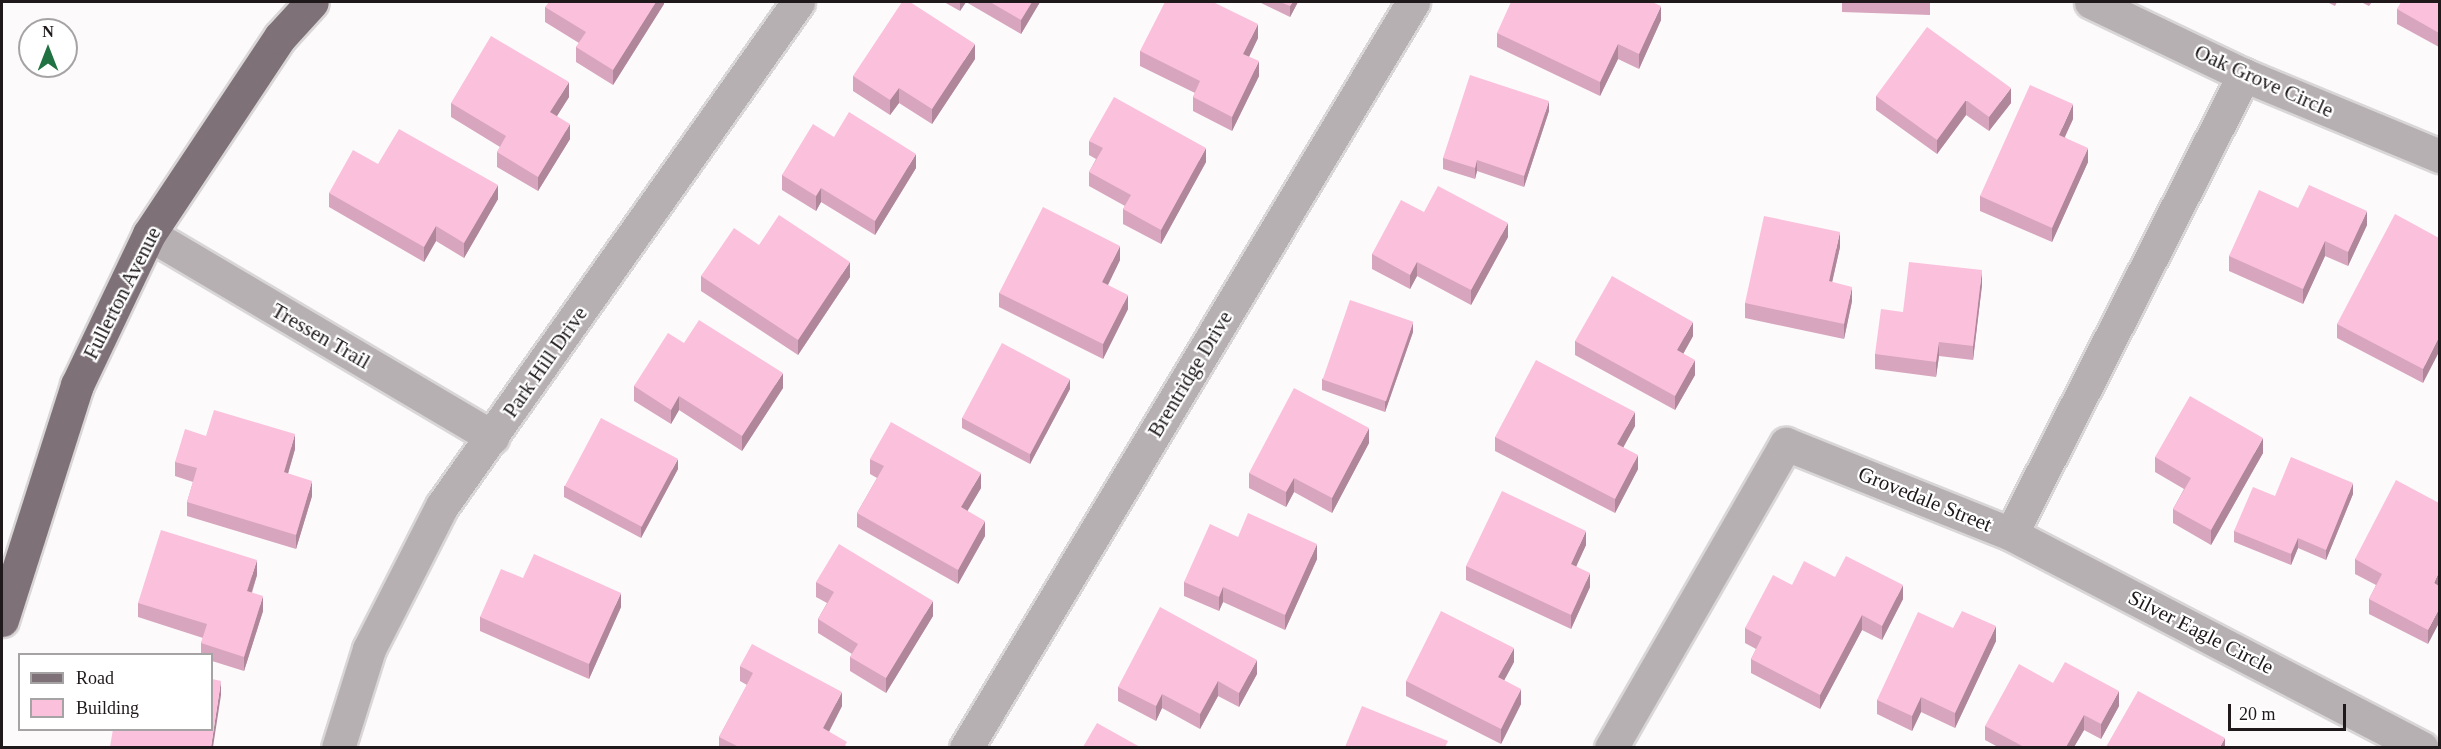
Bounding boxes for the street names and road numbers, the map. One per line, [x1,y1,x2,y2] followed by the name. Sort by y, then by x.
[2191,39,2337,123] street label: Oak Grove Circle
[78,222,166,364] street label: Fullerton Avenue
[267,298,375,374] street label: Tressen Trail
[498,302,592,422] street label: Park Hill Drive
[1142,306,1238,442] street label: Brentridge Drive
[1855,461,1995,537] street label: Grovedale Street
[2124,585,2278,679] street label: Silver Eagle Circle

